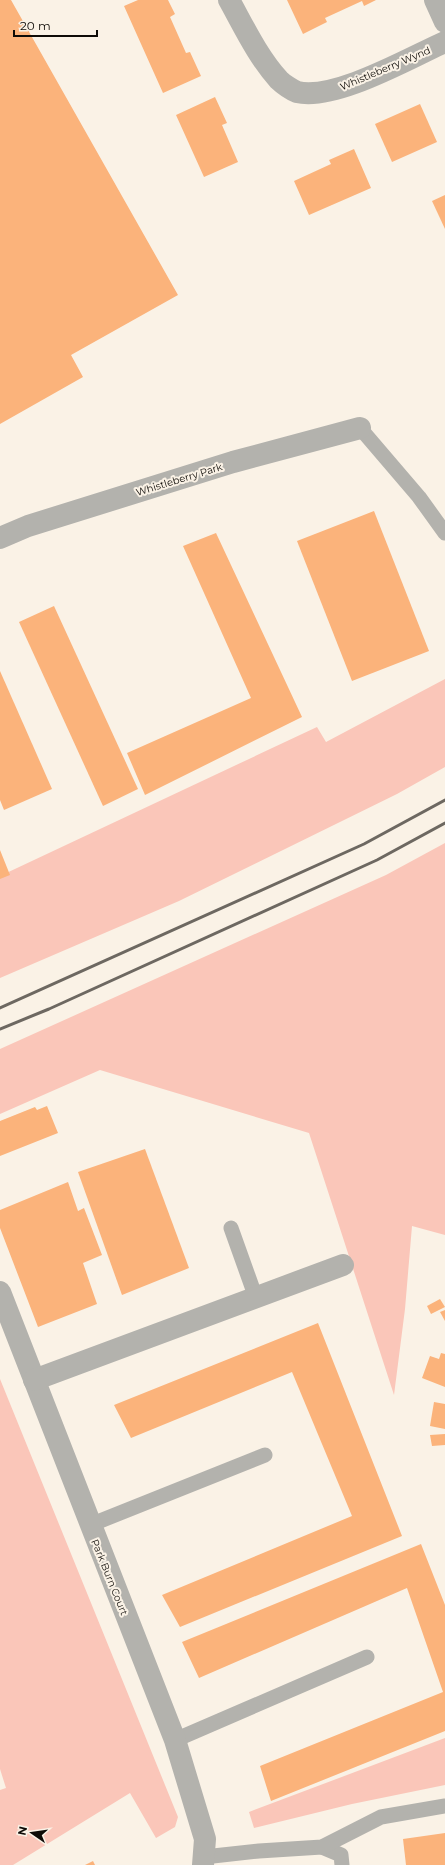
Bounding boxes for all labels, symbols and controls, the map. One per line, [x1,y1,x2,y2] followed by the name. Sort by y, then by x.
[14,12,97,38] scale bar
[20,18,51,33] text: 20 m
[338,44,432,93] street label: Whistleberry Wynd
[134,460,224,499] street label: Whistleberry Park
[88,1537,131,1617] street label: Park Burn Court
[12,1813,52,1853] north arrow
[14,1825,30,1837] text: N

